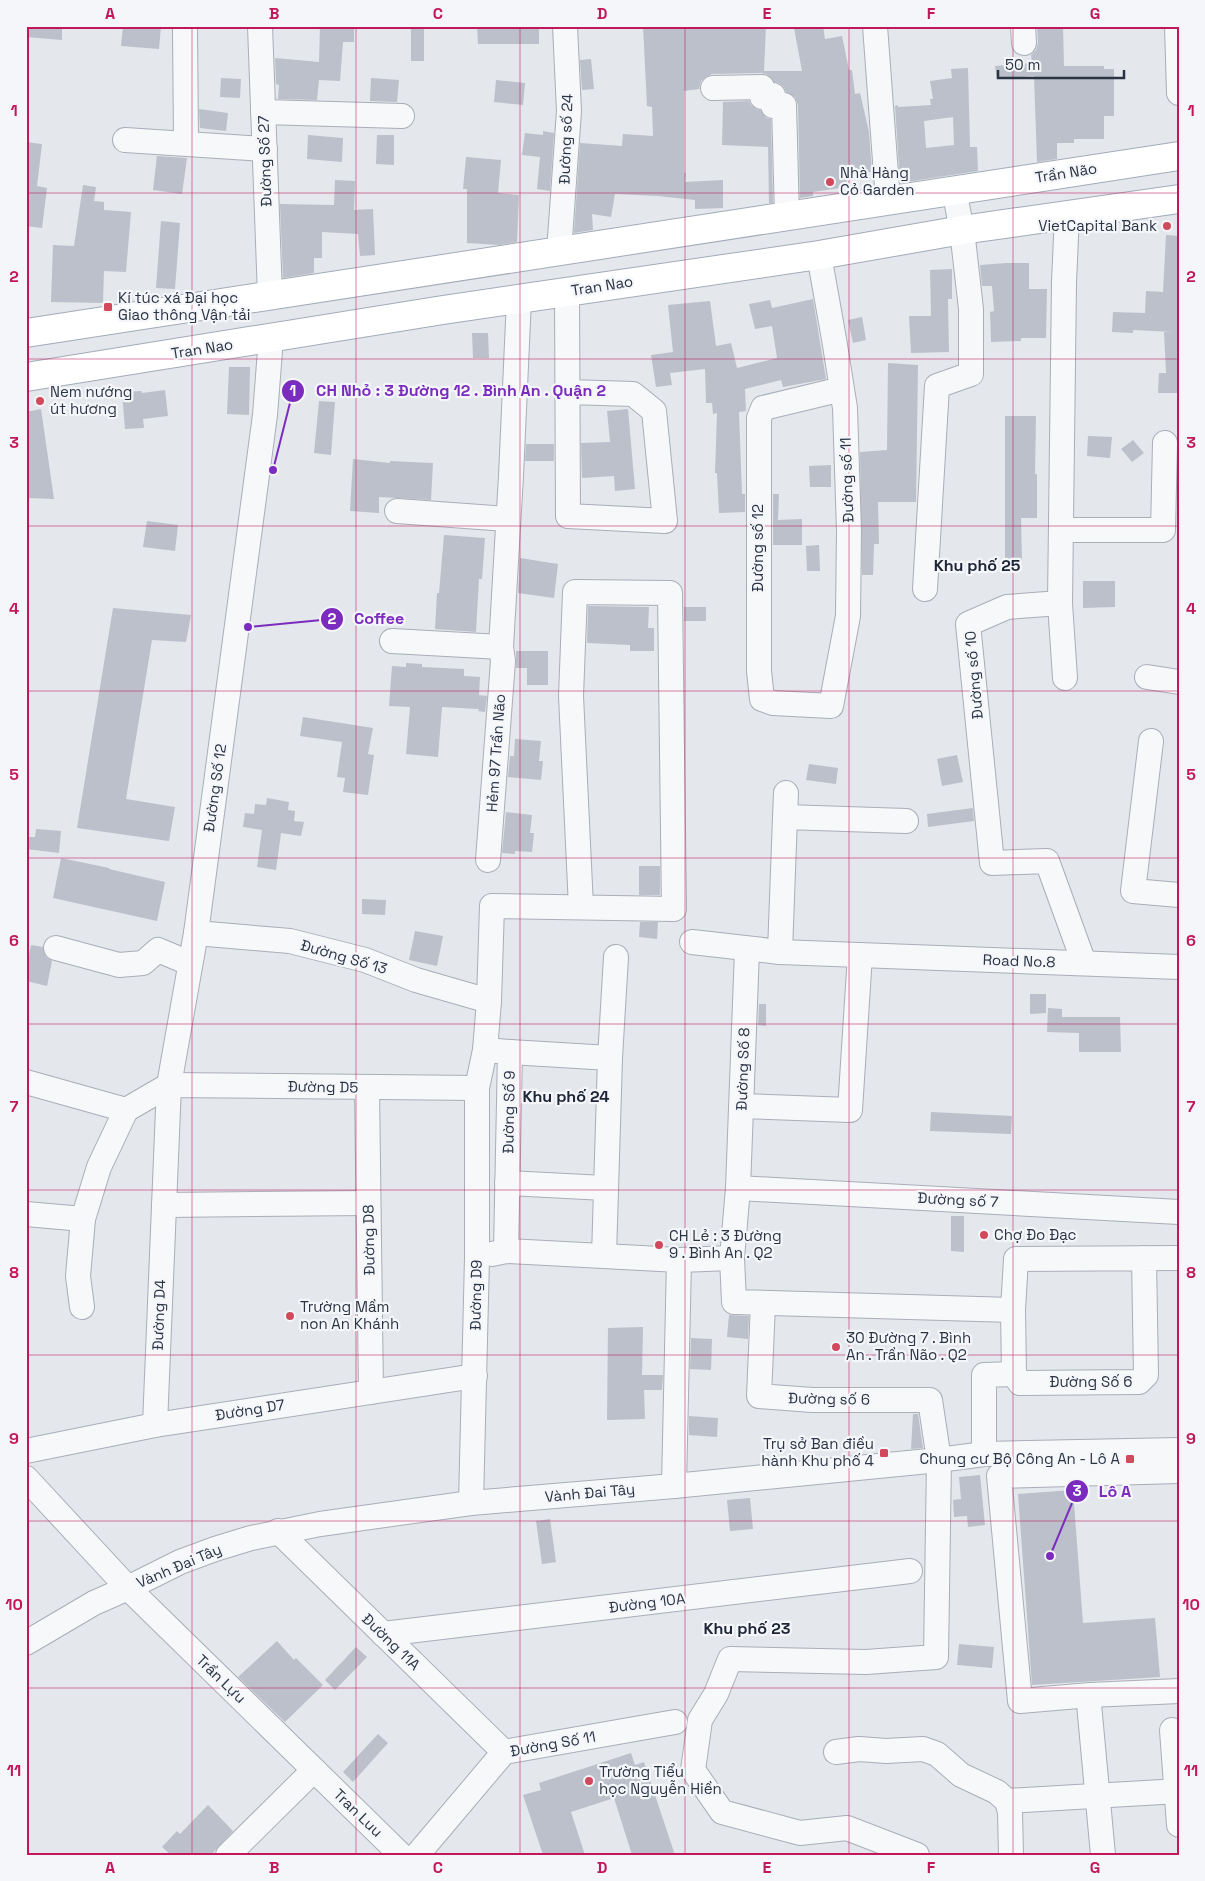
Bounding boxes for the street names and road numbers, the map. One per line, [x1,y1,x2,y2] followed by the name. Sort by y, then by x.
[554,93,577,185] street label: Đường số 24
[253,115,276,207] street label: Đường Số 27
[1034,158,1098,187] street label: Trần Não
[570,271,634,300] street label: Tran Nao
[170,334,234,363] street label: Tran Nao
[836,437,857,523] street label: Đường số 11
[748,504,767,592] street label: Đường số 12
[960,630,987,720] street label: Đường số 10
[482,693,509,813] street label: Hẻm 97 Trần Não
[199,742,230,833] street label: Đường Số 12
[299,935,390,978] street label: Đường Số 13
[982,950,1056,971] street label: Road No.8
[732,1027,753,1111] street label: Đường Số 8
[498,1070,519,1154] street label: Đường Số 9
[288,1076,358,1097] street label: Đường D5
[917,1188,999,1211] street label: Đường số 7
[358,1204,379,1276] street label: Đường D8
[465,1259,486,1331] street label: Đường D9
[148,1279,169,1351] street label: Đường D4
[1049,1372,1133,1391] street label: Đường Số 6
[788,1388,870,1409] street label: Đường số 6
[214,1395,286,1424] street label: Đường D7
[544,1479,636,1506] street label: Vành Đai Tây
[133,1539,224,1592] street label: Vành Đai Tây
[608,1588,687,1617] street label: Đường 10A
[358,1609,425,1674] street label: Đường 11A
[192,1650,250,1707] street label: Trần Lựu
[509,1727,597,1760] street label: Đường Số 11
[330,1785,387,1841] street label: Tran Luu

